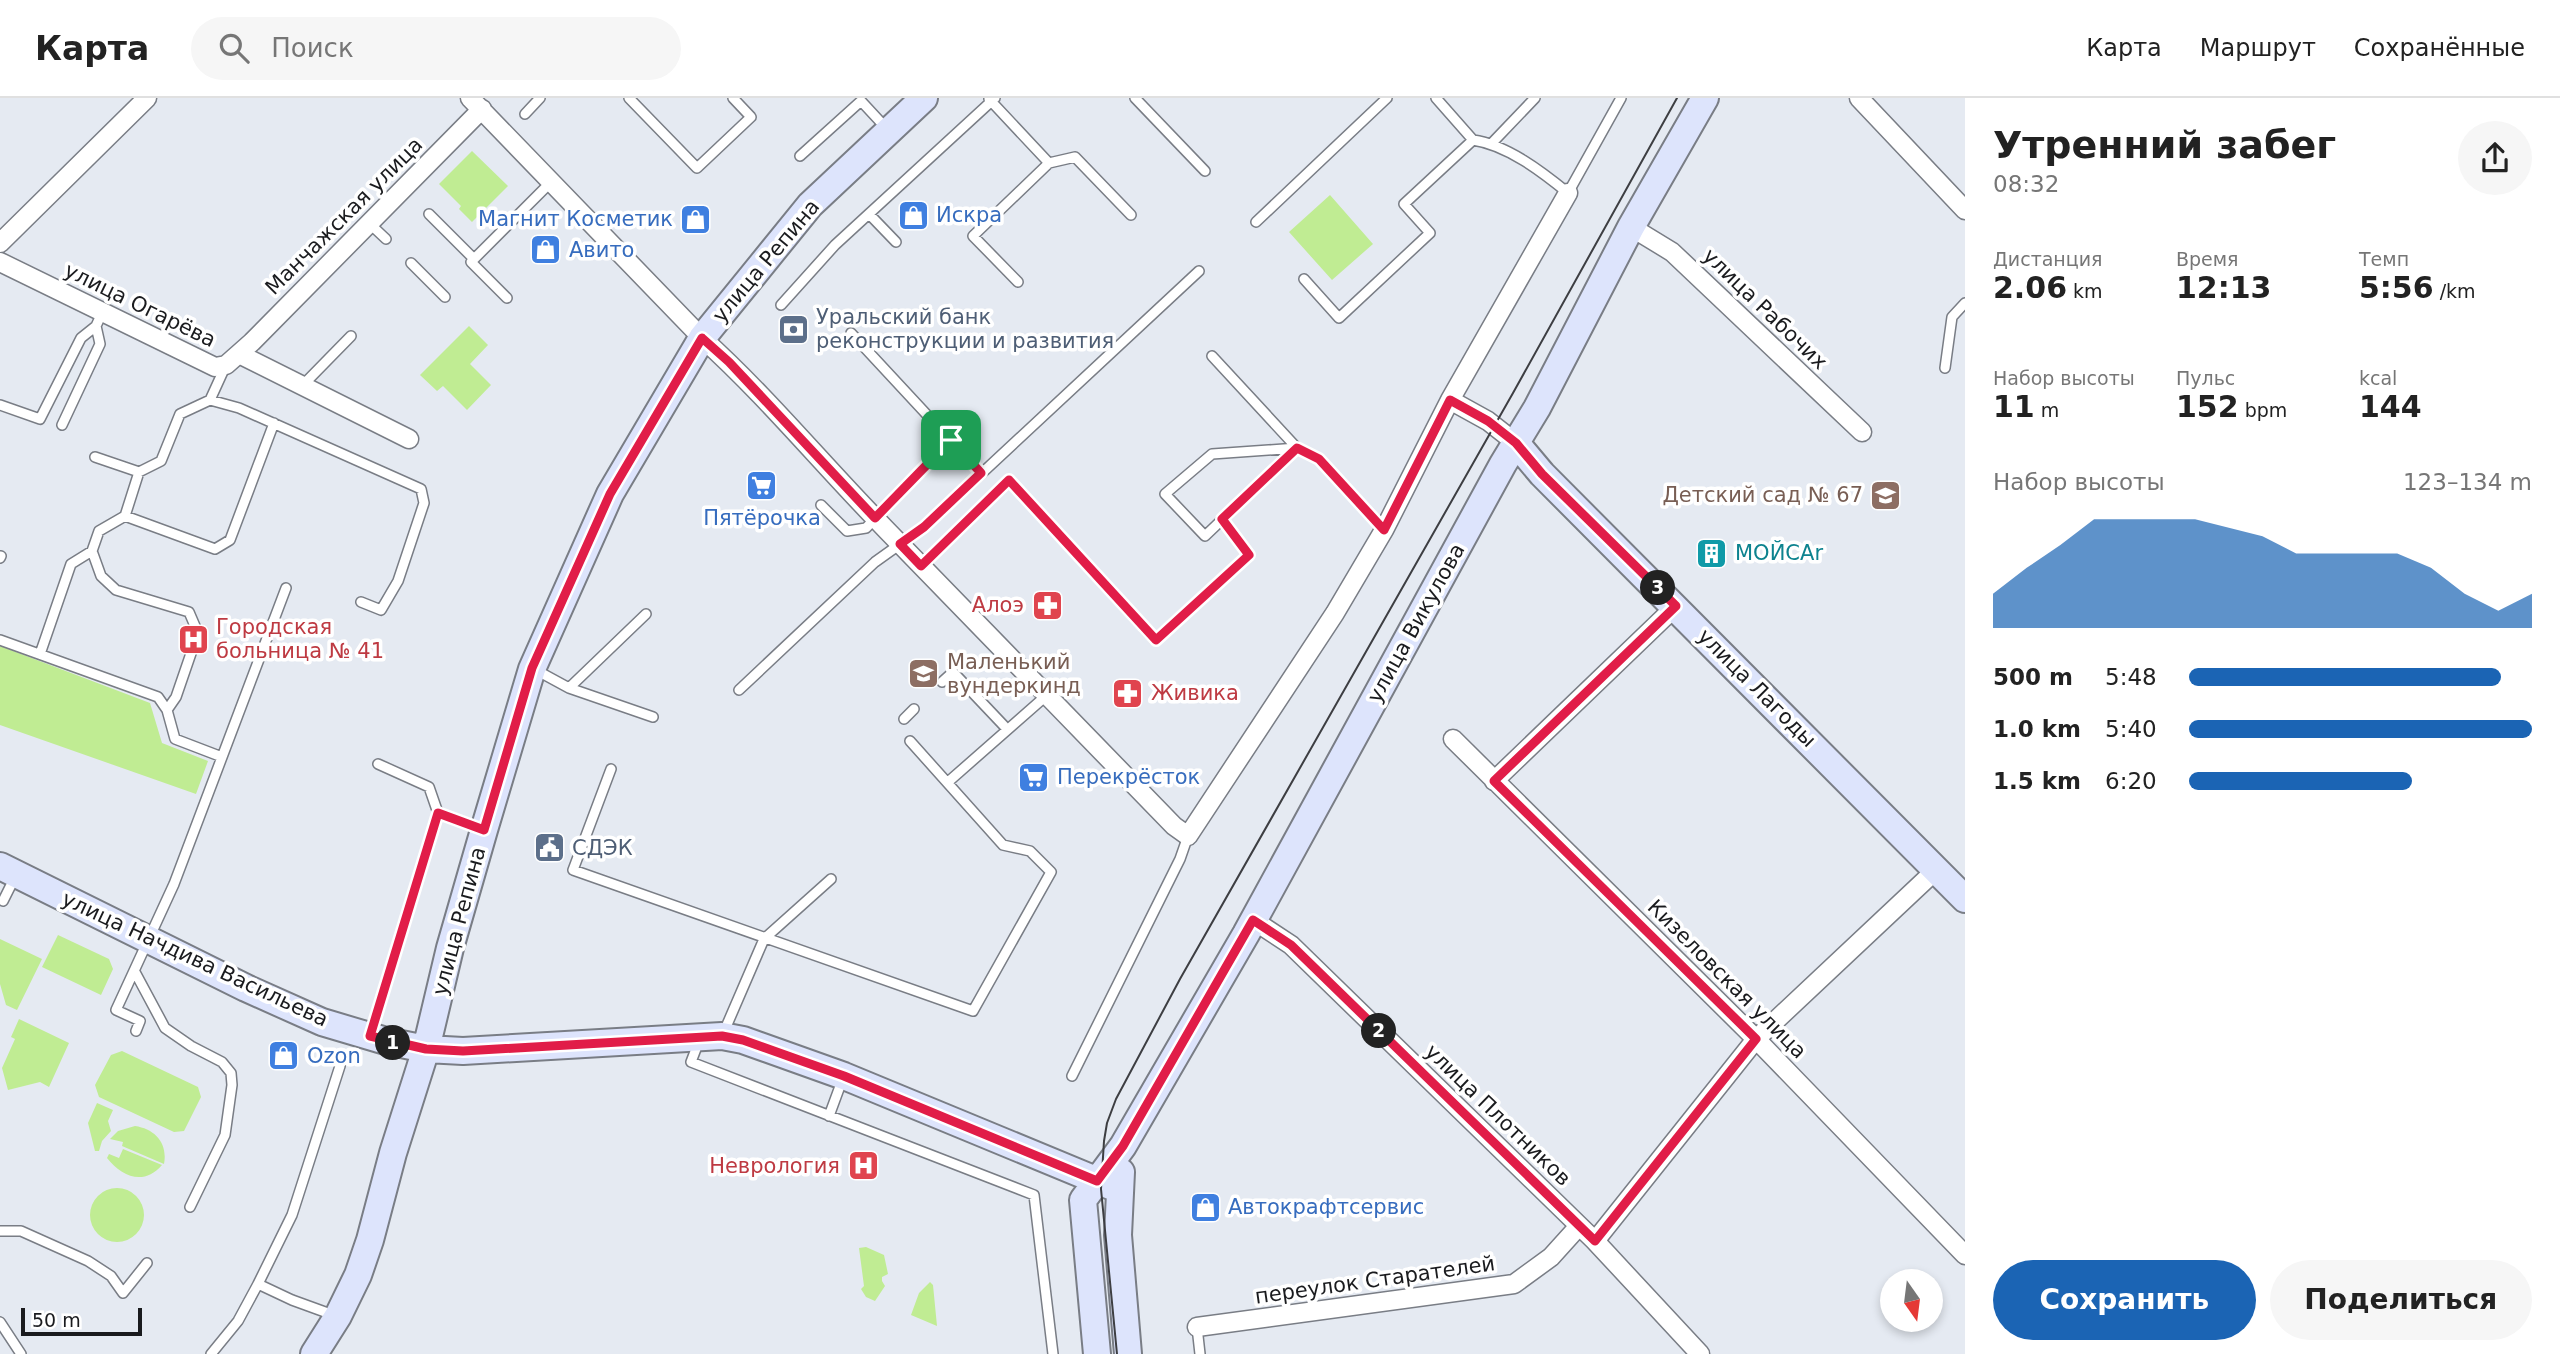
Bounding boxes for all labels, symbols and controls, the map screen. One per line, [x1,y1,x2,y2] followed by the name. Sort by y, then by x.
[191,17,681,80] search box
[35,29,149,68] text: Карта
[215,29,253,67] icon: search
[271,33,354,63] text: Поиск
[2086,34,2162,62] text: Карта
[2200,34,2316,62] text: Маршрут
[2354,34,2525,62] text: Сохранённые
[2458,121,2532,195] button: share
[1993,123,2336,167] text: Утренний забег
[261,133,427,299] street label: Манчажская улица
[1993,171,2059,197] text: 08:32
[708,195,824,327] street label: улица Репина
[896,198,930,232] shop icon: Искра
[679,202,713,236] shop icon: Магнит Косметик
[936,203,1002,227] place label: Искра
[478,207,673,231] place label: Магнит Косметик
[529,233,563,267] shop icon: Авито
[569,238,634,262] place label: Авито
[1698,244,1832,374] street label: улица Рабочих
[1993,248,2102,270] text: Дистанция
[2176,248,2239,270] text: Время
[2359,248,2409,270] text: Темп
[60,258,220,352] street label: улица Огарёва
[1993,270,2067,305] text: 2.06
[2176,270,2272,305] text: 12:13
[2359,270,2434,305] text: 5:56
[2067,280,2103,302] text: km
[2434,280,2476,302] text: /km
[816,305,1114,353] place label: Уральский банк реконструкции и развития
[776,312,810,346] bank icon: Уральский банк реконструкции и развития
[1993,367,2135,389] text: Набор высоты
[2176,367,2235,389] text: Пульс
[2359,367,2397,389] text: kcal
[1993,389,2035,424] text: 11
[2176,389,2239,424] text: 152
[2359,389,2422,424] text: 144
[2035,399,2059,421] text: m
[2239,399,2287,421] text: bpm
[921,410,981,470] pin
[932,421,970,459] icon: arrive
[745,469,779,503] supermarket icon: Пятёрочка
[1993,469,2165,495] text: Набор высоты
[2403,469,2532,495] text: 123–134 m
[1869,478,1903,512] school or university icon: Детский сад № 67
[1662,483,1863,507] place label: Детский сад № 67
[703,506,821,530] place label: Пятёрочка
[1695,536,1729,570] building icon: МОЙCAr
[1362,539,1470,707] street label: улица Викулова
[1735,540,1823,565] place label: МОЙCAr
[1640,570,1676,606] pin: 3
[1651,576,1664,598] text: 3
[1030,588,1064,622] pharmacy icon: Алоэ
[972,593,1024,617] place label: Алоэ
[216,615,384,663] place label: Городская больница № 41
[176,622,210,656] hospital icon: Городская больница № 41
[1693,624,1821,752] street label: улица Лагоды
[947,650,1081,698] place label: Маленький вундеркинд
[907,657,941,691] school or university icon: Маленький вундеркинд
[1993,664,2073,690] text: 500 m
[2105,664,2157,690] text: 5:48
[1111,676,1145,710] pharmacy icon: Живика
[1151,681,1239,705] place label: Живика
[1993,716,2081,742] text: 1.0 km
[2105,716,2157,742] text: 5:40
[1017,760,1051,794] supermarket icon: Перекрёсток
[1057,765,1200,789] place label: Перекрёсток
[1993,768,2081,794] text: 1.5 km
[2105,768,2157,794] text: 6:20
[532,831,566,865] public building icon: СДЭК
[572,836,633,860] place label: СДЭК
[428,844,490,998] street label: улица Репина
[58,887,332,1031] street label: улица Начдива Васильева
[1643,895,1811,1063] street label: Кизеловская улица
[1362,1014,1396,1048] pin: 2
[1372,1019,1385,1041] text: 2
[376,1026,410,1060] pin: 1
[386,1031,399,1053] text: 1
[267,1039,301,1073] shop icon: Ozon
[1420,1039,1576,1191] street label: улица Плотников
[307,1044,361,1068] place label: Ozon
[846,1149,880,1183] hospital icon: Неврология
[709,1154,840,1178] place label: Неврология
[1188,1190,1222,1224] shop icon: Автокрафтсервис
[1228,1195,1424,1219] place label: Автокрафтсервис
[1253,1251,1497,1309] street label: переулок Старателей
[1993,1260,2256,1340] button: Сохранить
[2270,1260,2532,1340] button: Поделиться
[1880,1269,1942,1332] north arrow
[1880,1269,1943,1332] map controls
[21,1305,142,1337] scale bar
[32,1309,81,1331] text: 50 m

